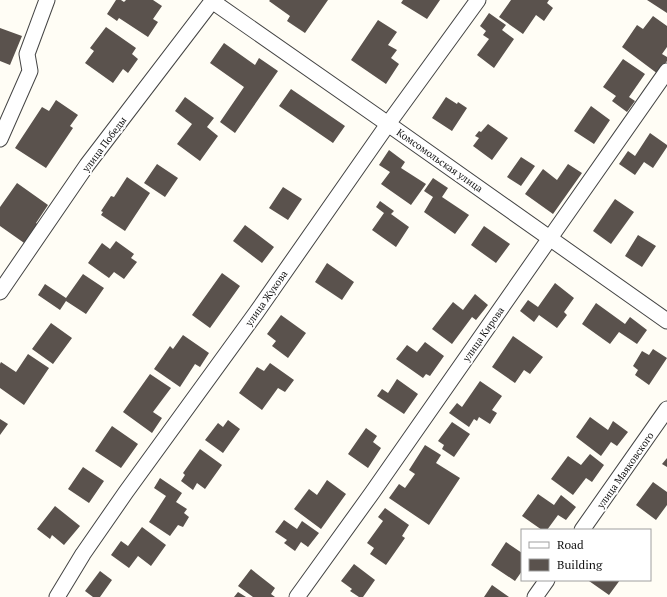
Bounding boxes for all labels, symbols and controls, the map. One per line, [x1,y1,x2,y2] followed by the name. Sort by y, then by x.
[79,114,130,175] street label: улица Победы
[394,126,485,195] street label: Комсомольская улица
[242,268,290,329] street label: улица Жукова
[459,304,507,365] street label: улица Кирова
[594,429,657,512] street label: улица Маяковского
[521,529,651,581] legend
[557,537,584,552] text: Road
[557,557,603,572] text: Building

